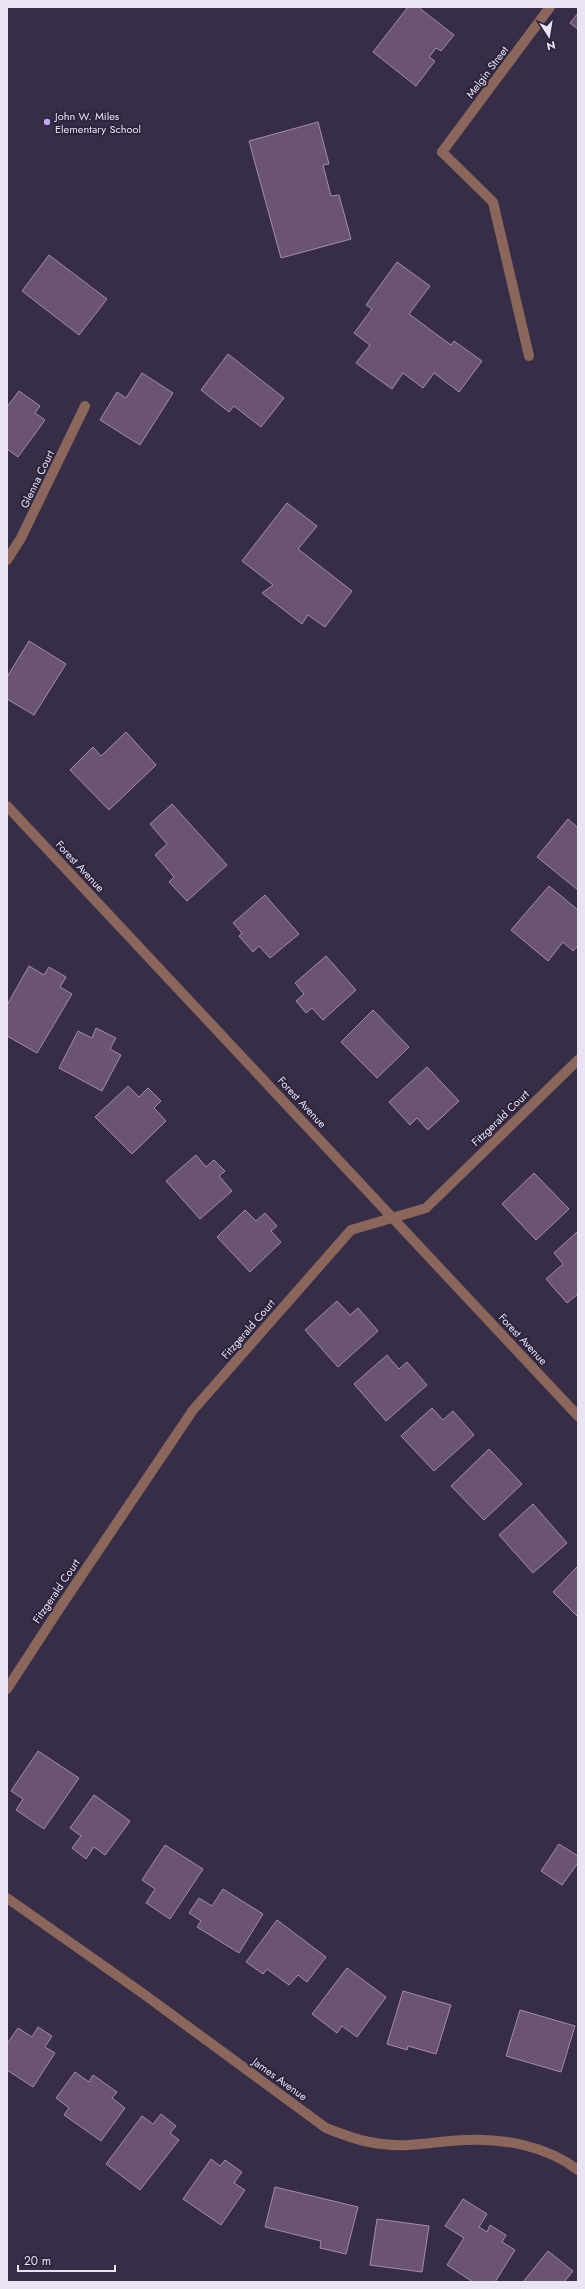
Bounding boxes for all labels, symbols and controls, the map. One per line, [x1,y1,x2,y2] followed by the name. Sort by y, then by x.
[529,16,569,56] north arrow
[545,37,557,55] text: N
[462,42,512,101] street label: Melgin Street
[53,108,141,137] place label: John W. Miles Elementary School
[42,117,52,127] marker: John W. Miles Elementary School
[16,447,58,511] street label: Glenna Court
[52,837,108,895] street label: Forest Avenue
[274,1073,330,1131] street label: Forest Avenue
[468,1086,533,1150] street label: Fitzgerald Court
[217,1295,279,1362] street label: Fitzgerald Court
[495,1310,551,1368] street label: Forest Avenue
[28,1555,84,1626] street label: Fitzgerald Court
[248,2052,311,2105] street label: James Avenue
[18,2247,115,2273] scale bar
[24,2252,51,2270] text: 20 m

